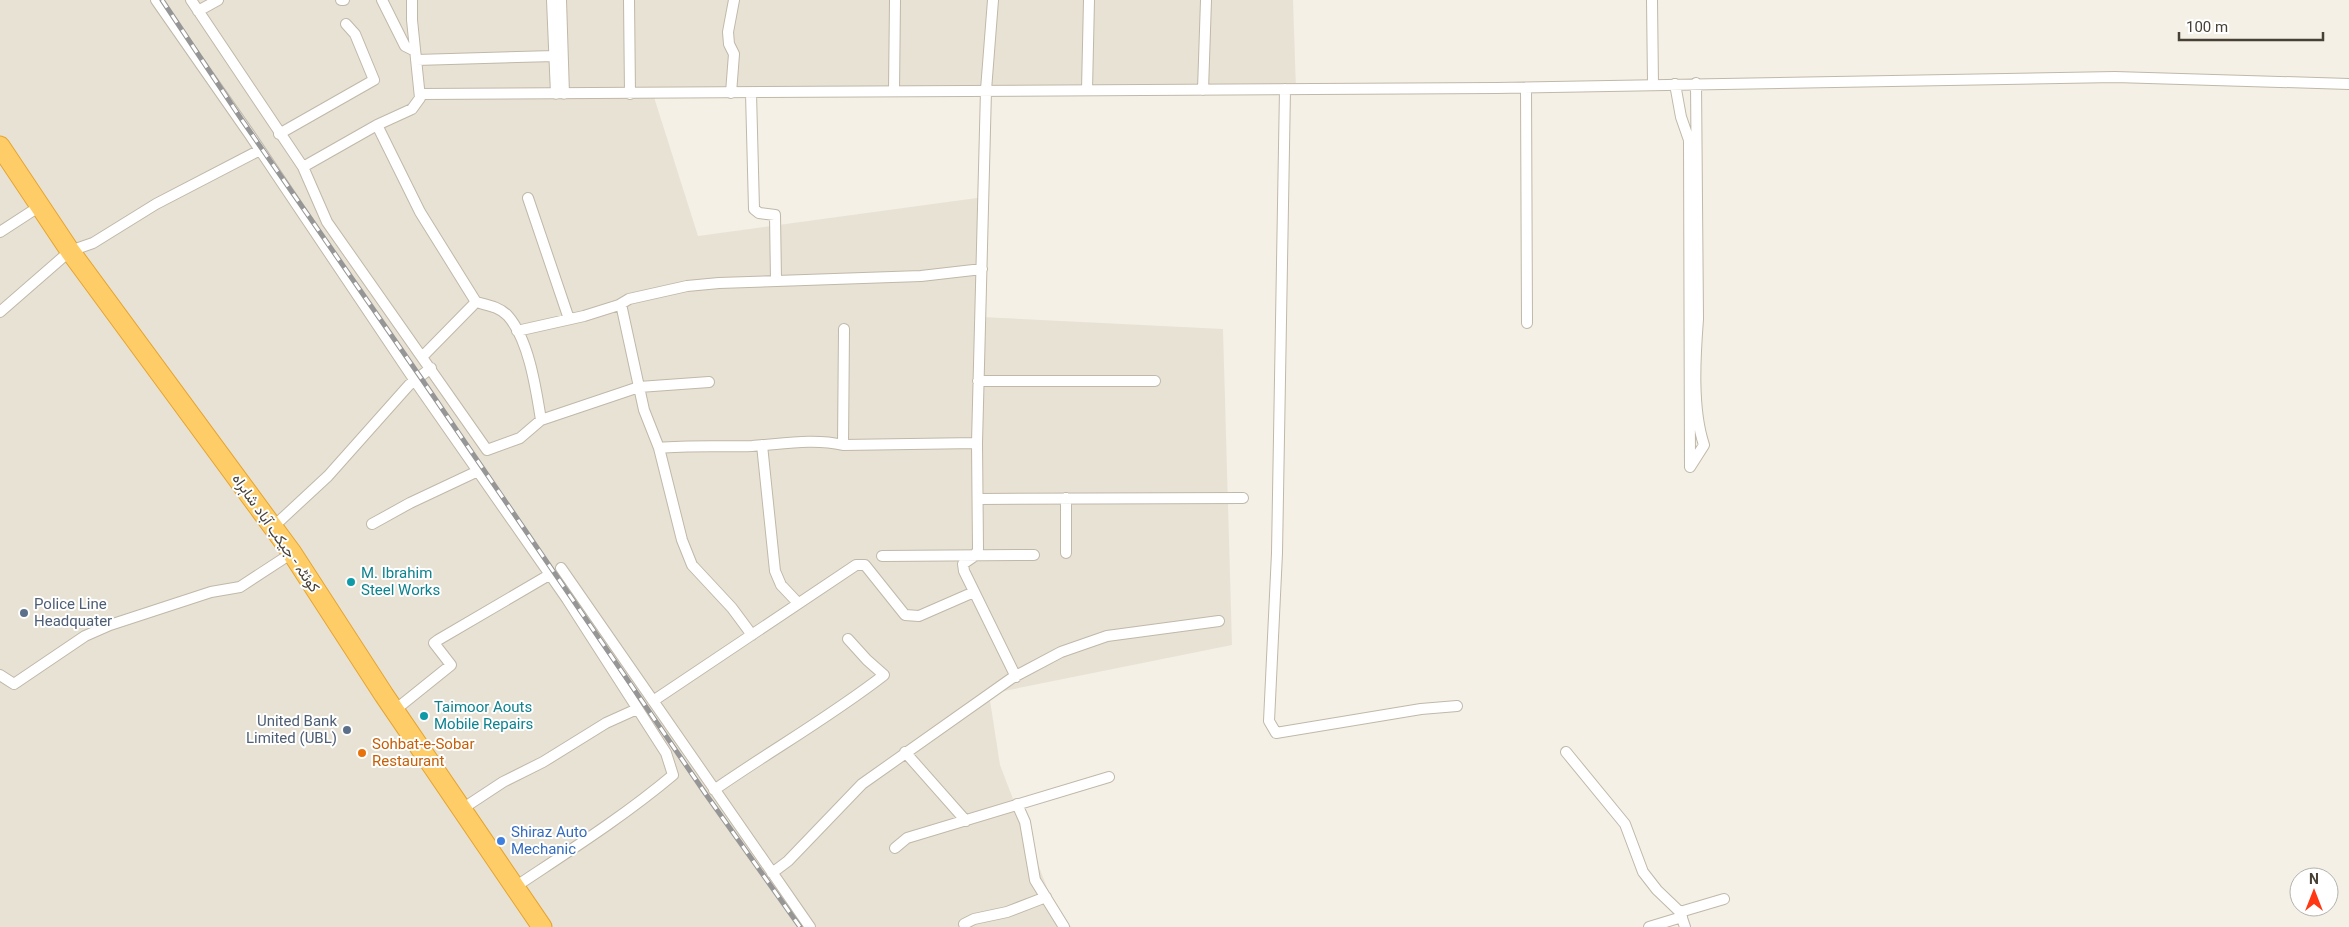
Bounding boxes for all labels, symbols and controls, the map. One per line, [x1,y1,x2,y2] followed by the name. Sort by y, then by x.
[2179,10,2323,42] scale bar
[2186,18,2228,36] text: 100 m
[228,470,324,597] street label: کوئٹہ - جیکب آباد شاہراہ
[361,564,440,599] place label: M. Ibrahim Steel Works
[345,576,357,588] marker: M. Ibrahim Steel Works
[34,595,112,630] place label: Police Line Headquater
[18,607,30,619] marker: Police Line Headquater
[434,698,533,733] place label: Taimoor Aouts Mobile Repairs
[418,710,430,722] marker: Taimoor Aouts Mobile Repairs
[246,712,337,747] place label: United Bank Limited (UBL)
[341,724,353,736] marker: United Bank Limited (UBL)
[372,735,475,770] place label: Sohbat-e-Sobar Restaurant
[356,747,368,759] marker: Sohbat-e-Sobar Restaurant
[511,823,587,858] place label: Shiraz Auto Mechanic
[495,835,507,847] marker: Shiraz Auto Mechanic
[2289,867,2339,917] north arrow
[2309,871,2319,887] text: N

